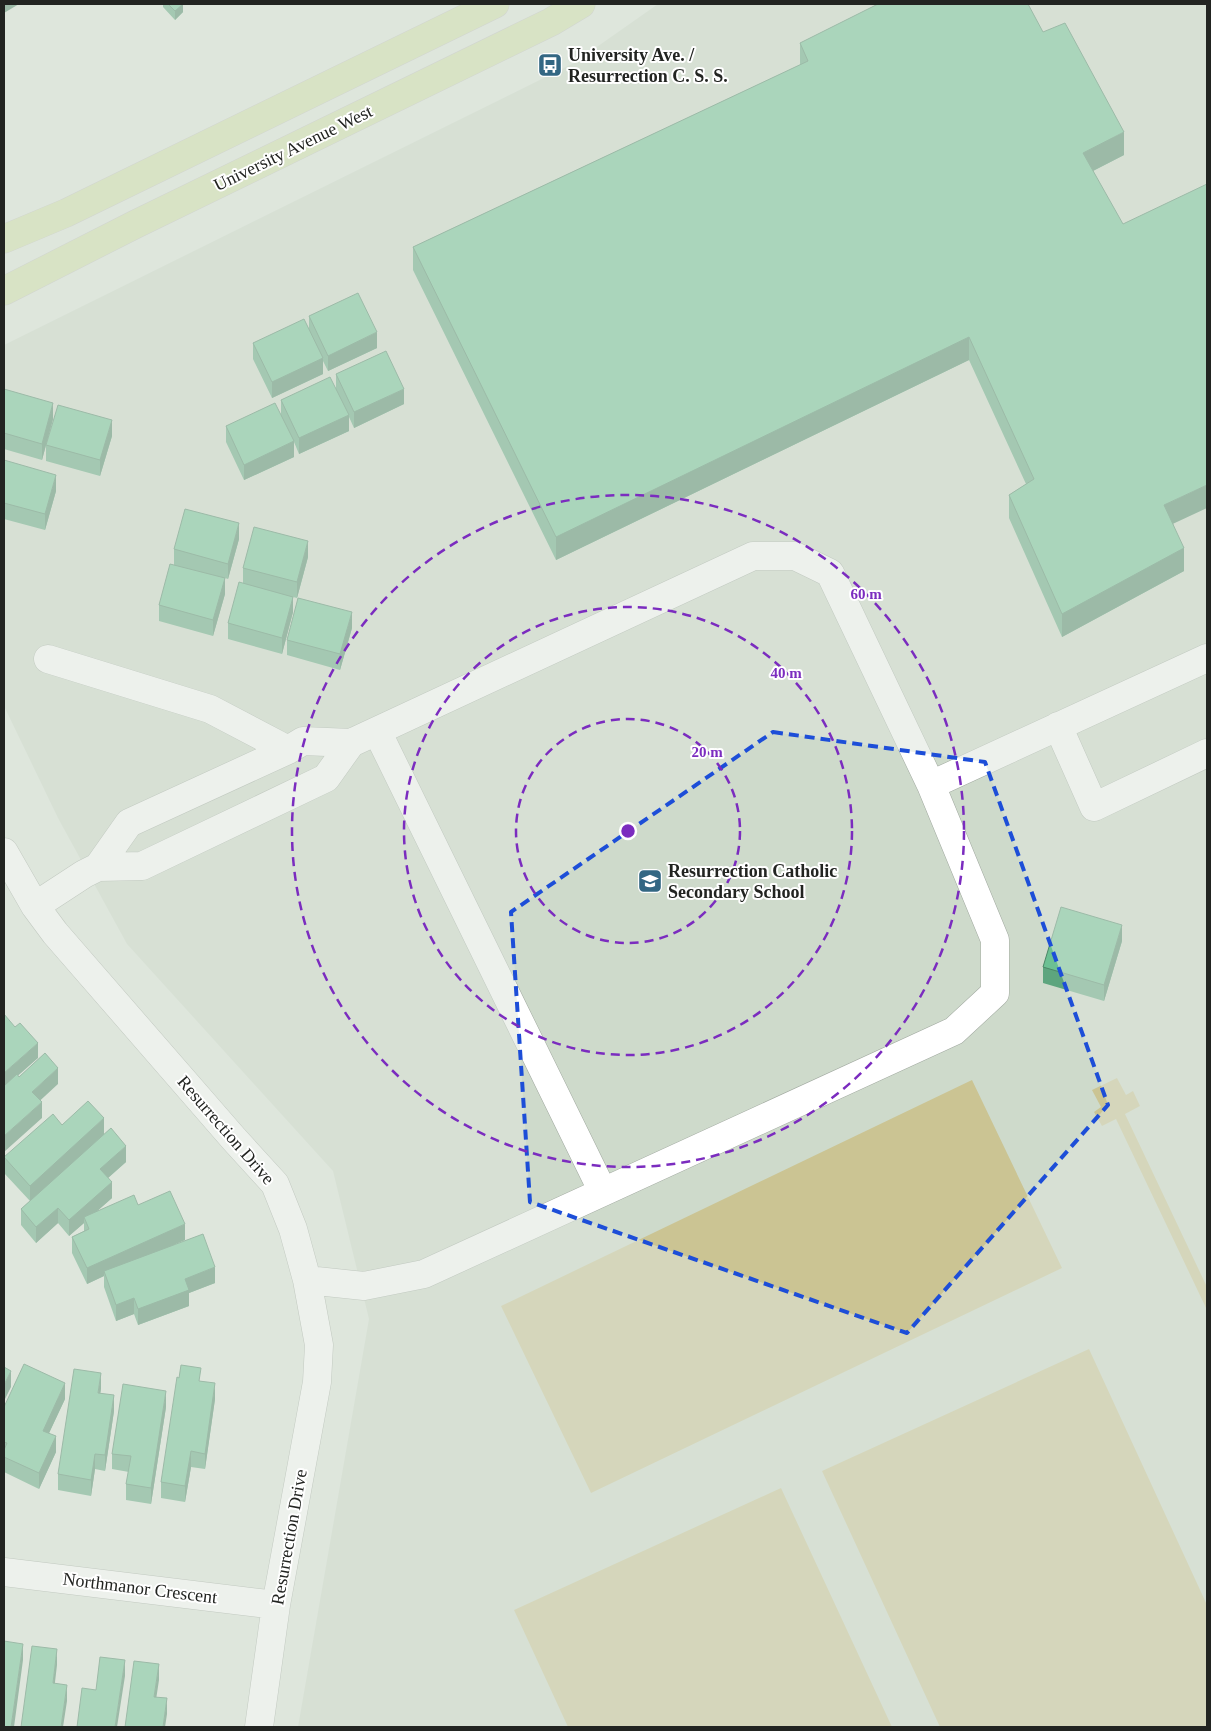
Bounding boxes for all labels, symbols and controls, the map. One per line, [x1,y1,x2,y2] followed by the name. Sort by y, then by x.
[568,45,728,86] place label: University Ave. / Resurrection C. S. S.
[537,52,563,78] bus stop icon: University Ave. / Resurrection C. S. S.
[210,101,376,195] street label: University Avenue West
[850,586,882,602] text: 60 m
[770,665,802,681] text: 40 m
[691,744,723,760] text: 20 m
[619,822,637,840] centre of rings
[668,861,837,902] place label: Resurrection Catholic Secondary School
[637,868,663,894] school or university icon: Resurrection Catholic Secondary School
[173,1072,279,1188] street label: Resurrection Drive
[267,1468,311,1606] street label: Resurrection Drive
[62,1569,218,1607] street label: Northmanor Crescent

